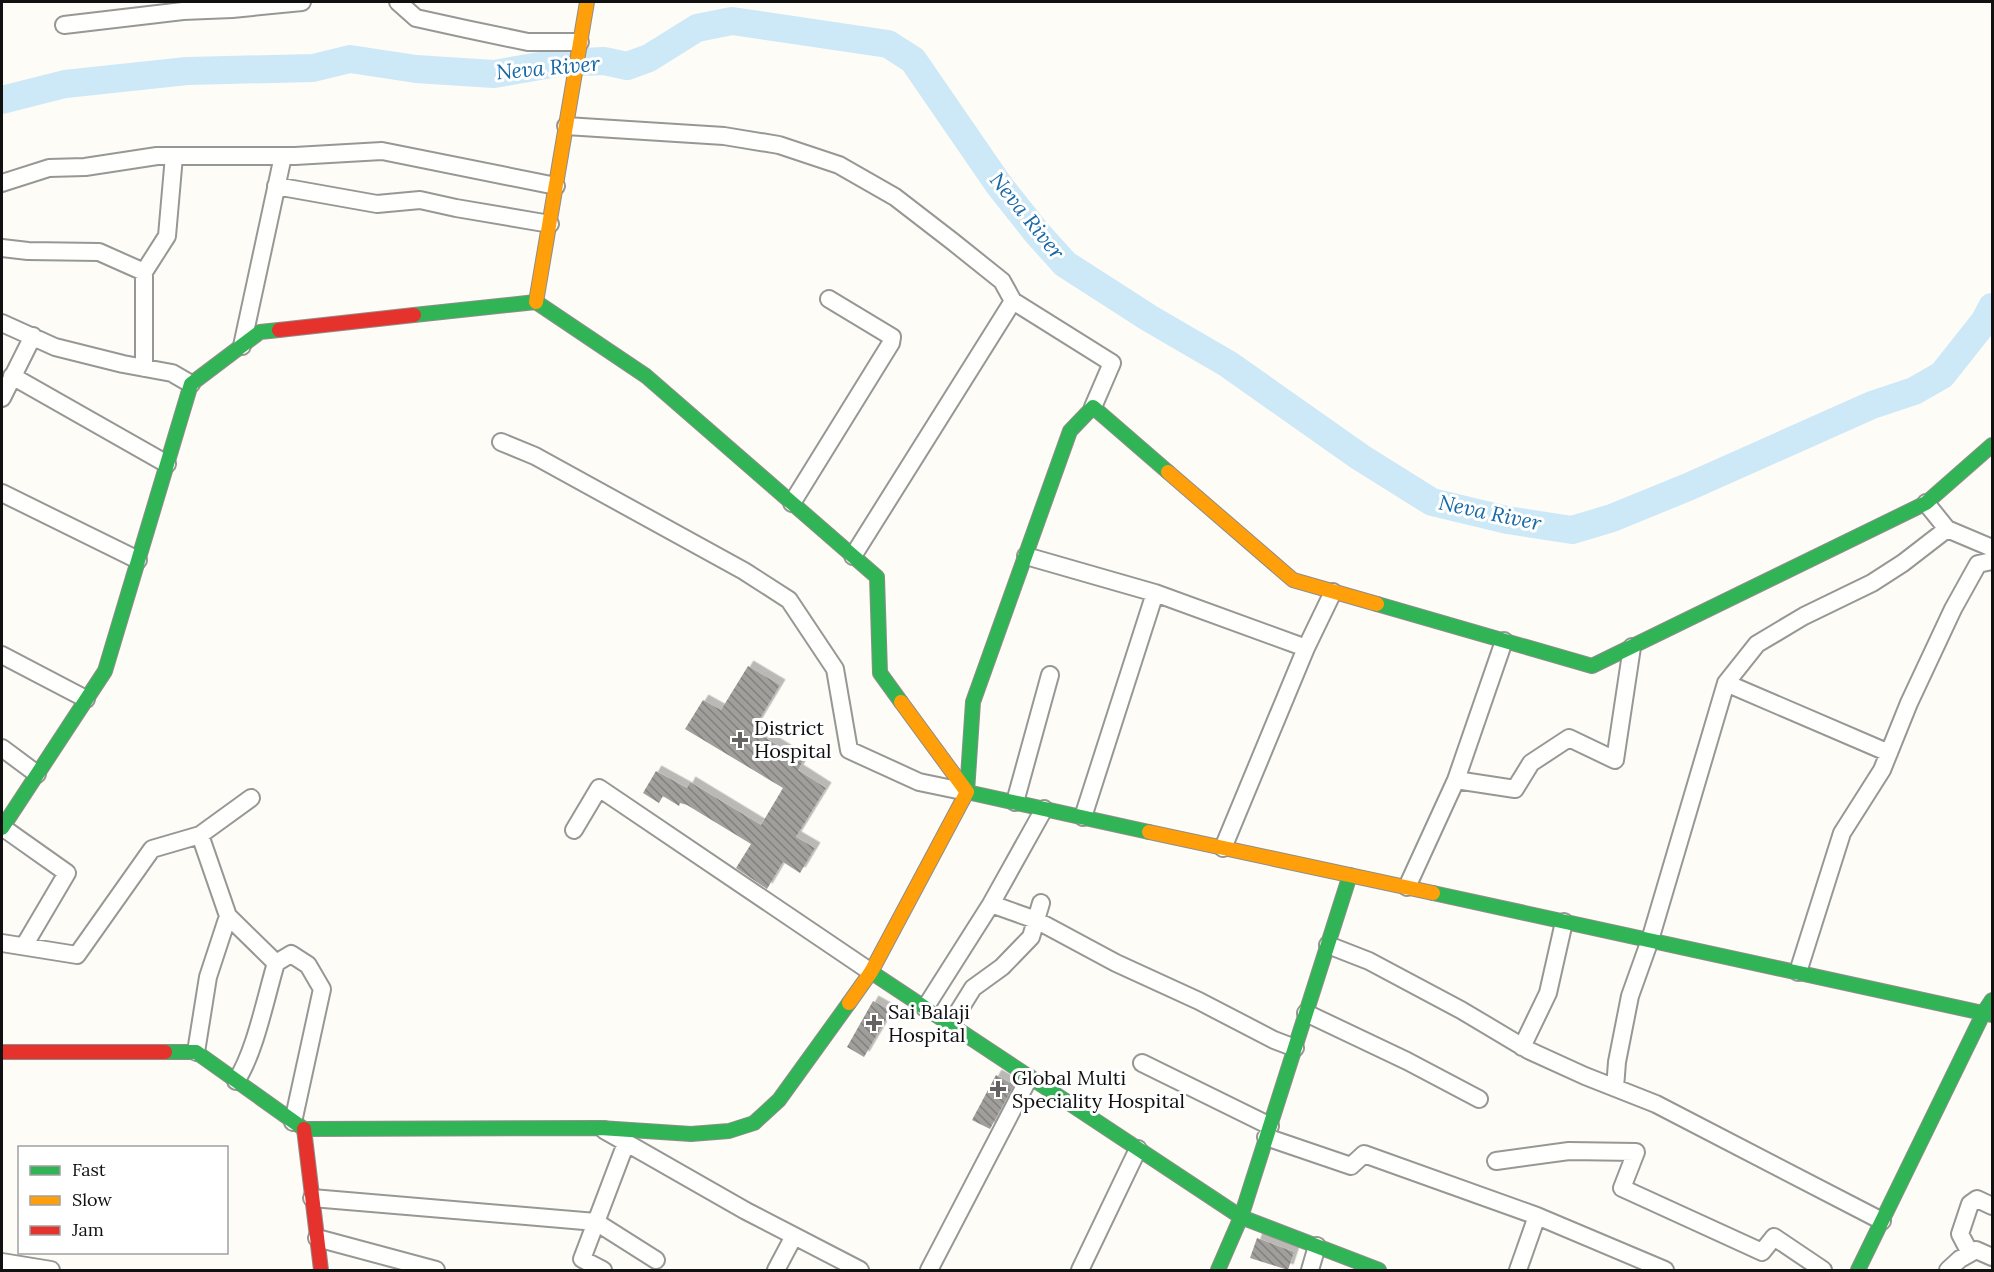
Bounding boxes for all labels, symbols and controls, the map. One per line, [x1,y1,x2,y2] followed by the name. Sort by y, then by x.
[495,49,602,85] water label: Neva River
[984,167,1071,265] water label: Neva River
[1436,488,1544,537] water label: Neva River
[754,715,832,763] place label: District Hospital
[731,731,749,749] marker: District Hospital
[888,999,970,1047] place label: Sai Balaji Hospital
[865,1014,883,1032] marker: Sai Balaji Hospital
[1012,1065,1185,1113] place label: Global Multi Speciality Hospital
[989,1080,1007,1098] marker: Global Multi Speciality Hospital
[18,1146,228,1254] legend
[72,1158,106,1181] text: Fast
[72,1188,112,1211] text: Slow
[71,1218,104,1241] text: Jam

